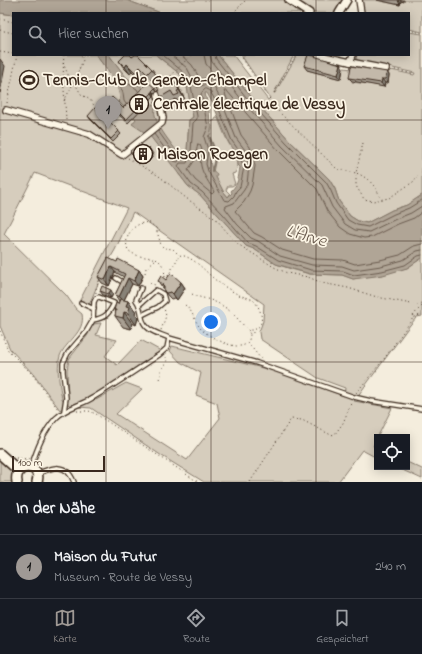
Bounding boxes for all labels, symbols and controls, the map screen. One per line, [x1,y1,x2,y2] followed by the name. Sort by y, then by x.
[12,12,410,56] search box
[26,23,48,45] icon: search
[58,23,129,45] text: Hier suchen
[43,68,267,93] place label: Tennis-Club de Genève-Champel
[18,69,40,91] sports icon: Tennis-Club de Genève-Champel
[153,92,346,119] place label: Centrale électrique de Vessy
[128,93,150,115] building icon: Centrale électrique de Vessy
[95,96,121,129] pin: 1
[157,142,268,169] place label: Maison Roesgen
[132,143,154,165] building icon: Maison Roesgen
[283,219,330,255] water label: L'Arve
[201,312,221,332] your location
[374,434,410,470] map controls
[374,434,410,470] button: locate
[12,454,105,473] scale bar
[18,455,42,471] text: 100 m
[16,496,95,521] text: In der Nähe
[54,546,157,568] text: Maison du Futur
[27,557,31,576] text: 1
[375,557,406,576] text: 240 m
[54,568,192,587] text: Museum · Route de Vessy
[53,607,77,647] tab: Karte
[183,607,210,647] tab: Route
[316,607,369,647] tab: Gespeichert

